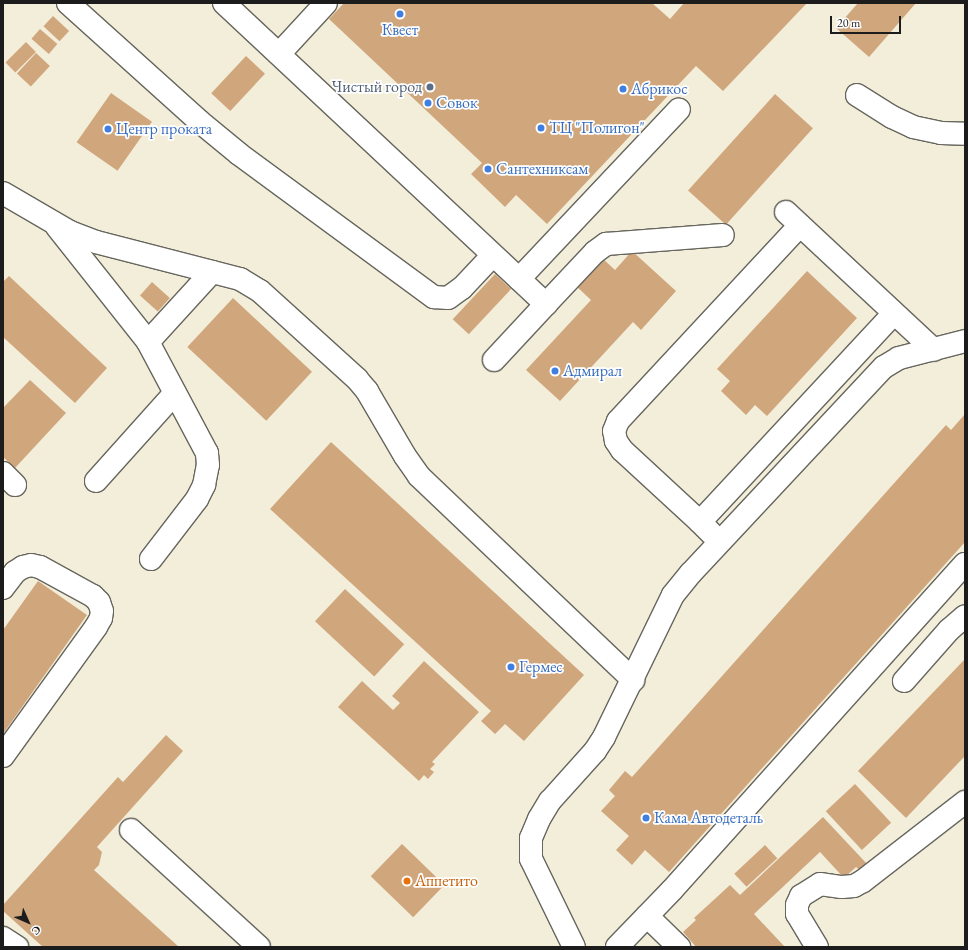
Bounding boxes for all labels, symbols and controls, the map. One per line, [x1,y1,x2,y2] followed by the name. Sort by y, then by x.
[832,8,903,34] scale bar
[395,9,405,19] marker: Квест
[837,15,860,31] text: 20 m
[382,20,418,40] place label: Квест
[332,77,422,97] place label: Чистый город
[631,79,688,99] place label: Абрикос
[425,82,435,92] marker: Чистый город
[618,84,628,94] marker: Абрикос
[436,93,478,113] place label: Совок
[423,98,433,108] marker: Совок
[549,118,645,138] place label: ТЦ "Полигон"
[116,119,212,139] place label: Центр проката
[536,123,546,133] marker: ТЦ "Полигон"
[103,124,113,134] marker: Центр проката
[496,159,588,179] place label: Сантехниксам
[483,164,493,174] marker: Сантехниксам
[563,361,622,381] place label: Адмирал
[550,366,560,376] marker: Адмирал
[519,657,563,677] place label: Гермес
[506,662,516,672] marker: Гермес
[654,808,763,828] place label: Кама Автодеталь
[641,813,651,823] marker: Кама Автодеталь
[415,871,478,891] place label: Аппетито
[402,876,412,886] marker: Аппетито
[8,902,48,942] north arrow
[29,923,44,938] text: С

